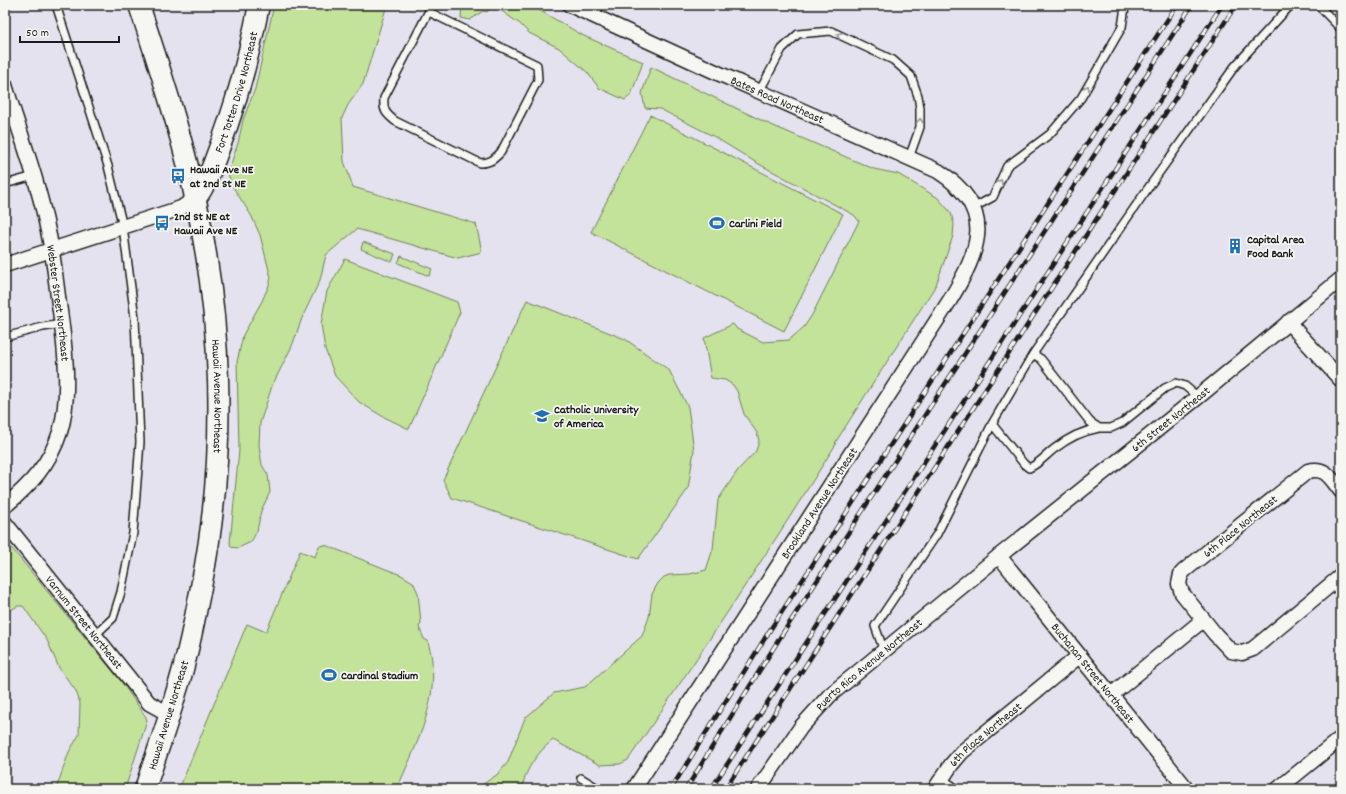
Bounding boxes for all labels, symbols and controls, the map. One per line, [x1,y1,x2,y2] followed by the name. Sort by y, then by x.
[20,18,119,44] scale bar
[26,25,49,42] text: 50 m
[211,29,263,156] street label: Fort Totten Drive Northeast
[836,32,843,40] one-way arrow
[728,73,827,129] street label: Bates Road Northeast
[1082,85,1089,92] one-way arrow
[915,118,924,124] one-way arrow
[190,162,254,193] place label: Hawaii Ave NE at 2nd St NE
[169,167,187,185] bus stop icon: Hawaii Ave NE at 2nd St NE
[995,179,1003,186] one-way arrow
[174,209,238,240] place label: 2nd St NE at Hawaii Ave NE
[153,214,171,232] bus stop icon: 2nd St NE at Hawaii Ave NE
[708,214,726,232] sports icon: Carlini Field
[729,216,782,233] place label: Carlini Field
[1247,232,1305,263] place label: Capital Area Food Bank
[1226,237,1244,255] building icon: Capital Area Food Bank
[41,244,72,362] street label: Webster Street Northeast
[206,339,225,454] street label: Hawaii Avenue Northeast
[1128,383,1215,457] street label: 6th Street Northeast
[554,402,639,433] place label: Catholic University of America
[533,407,551,425] school or university icon: Catholic University of America
[778,444,863,563] street label: Brookland Avenue Northeast
[1200,491,1282,563] street label: 6th Place Northeast
[40,573,126,674] street label: Varnum Street Northeast
[812,615,927,715] street label: Puerto Rico Avenue Northeast
[1046,620,1138,728] street label: Buchanan Street Northeast
[145,658,194,772] street label: Hawaii Avenue Northeast
[320,666,338,684] sports icon: Cardinal Stadium
[341,668,418,685] place label: Cardinal Stadium
[946,699,1027,771] street label: 6th Place Northeast

